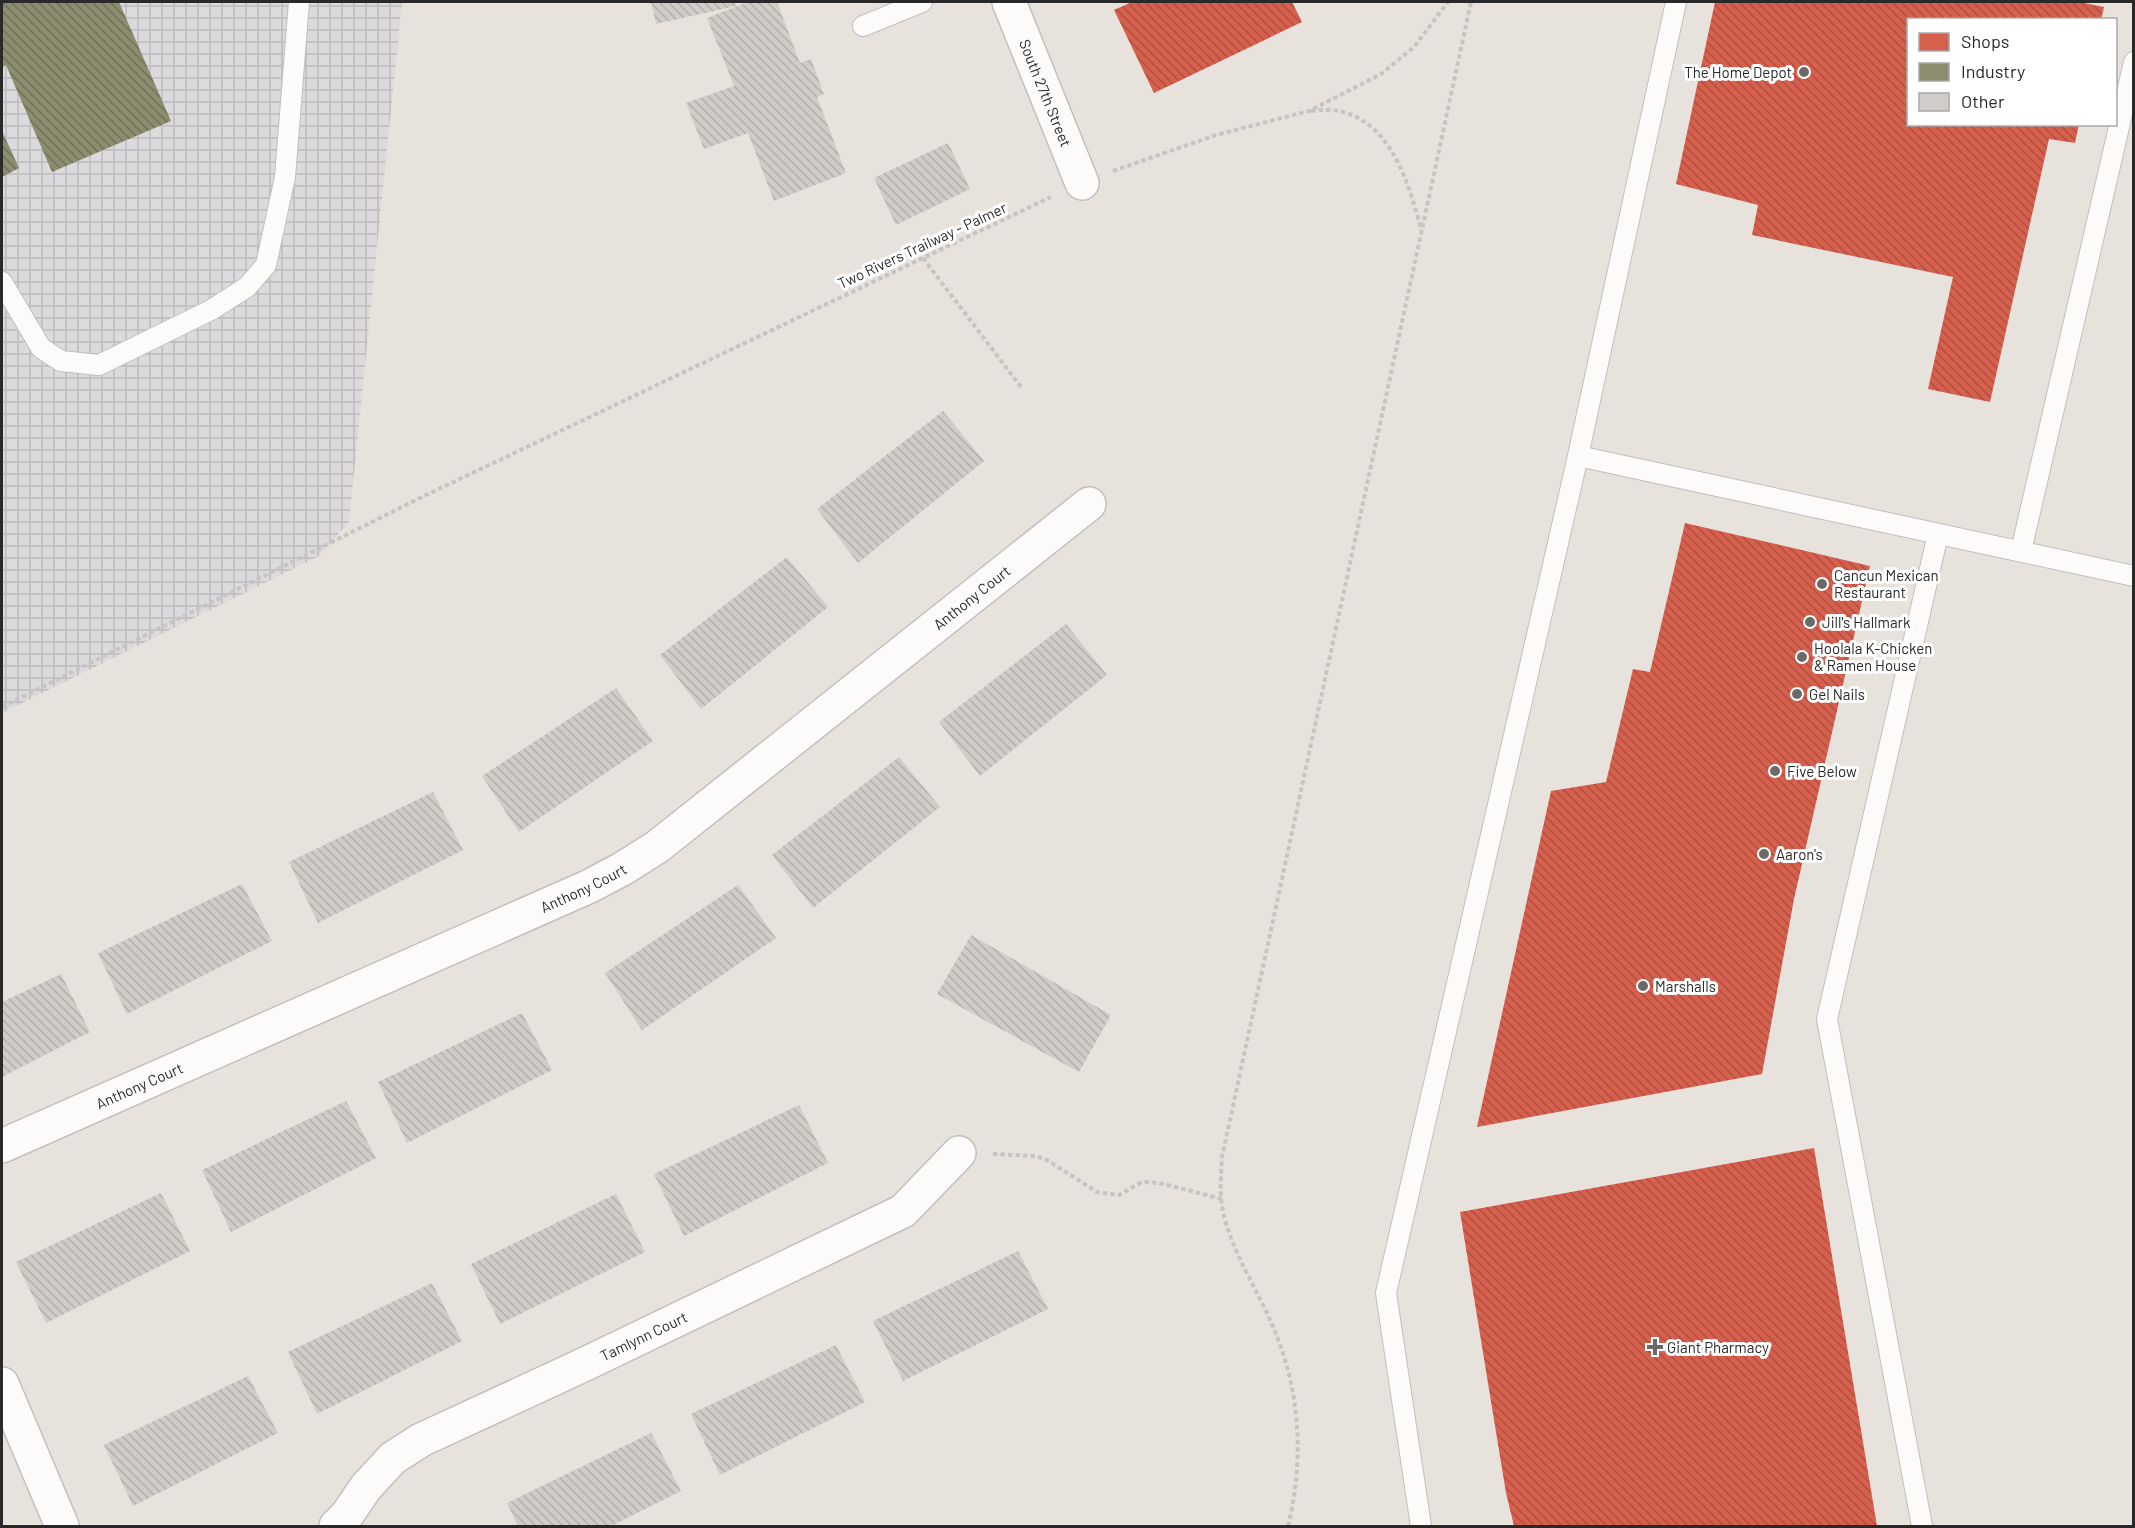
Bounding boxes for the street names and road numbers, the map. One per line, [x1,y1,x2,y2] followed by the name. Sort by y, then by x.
[1016,37,1075,149] street label: South 27th Street
[835,198,1010,292] street label: Two Rivers Trailway - Palmer
[929,561,1014,633] street label: Anthony Court
[537,860,630,916] street label: Anthony Court
[93,1058,185,1112] street label: Anthony Court
[597,1307,690,1364] street label: Tamlynn Court

